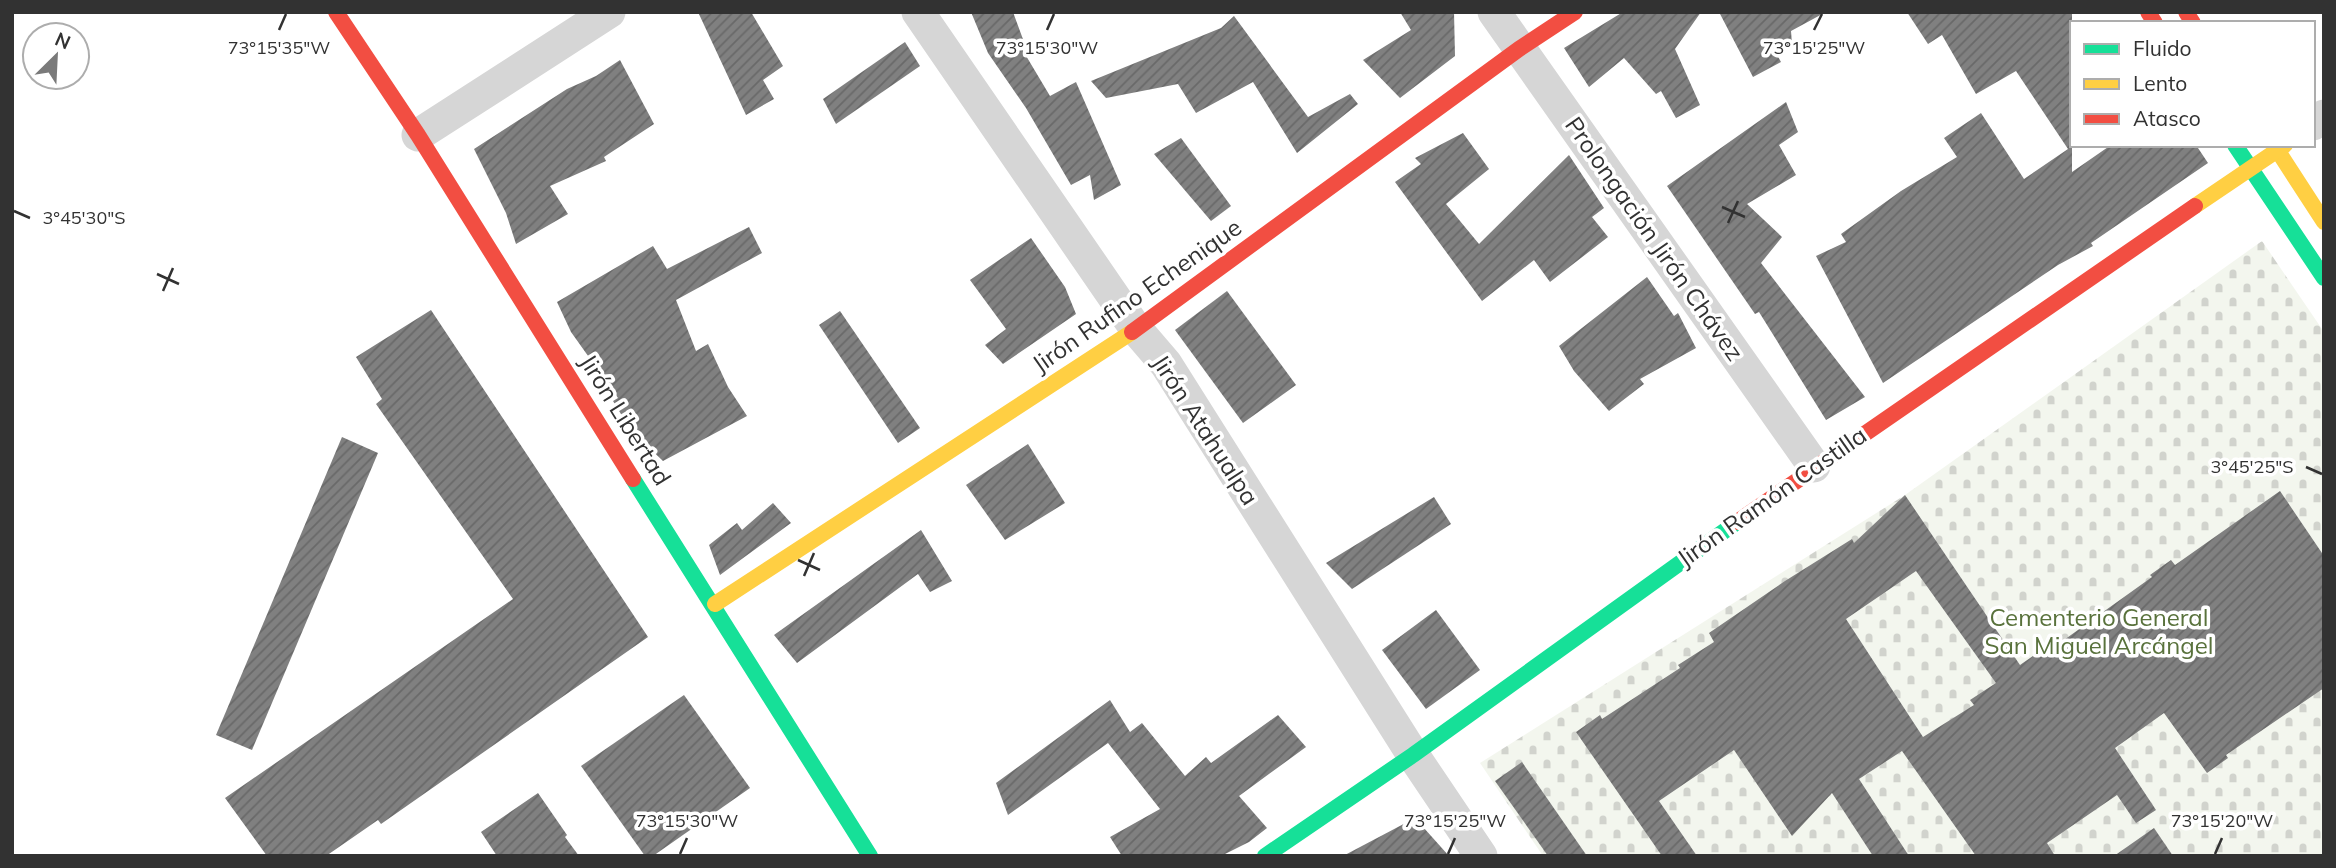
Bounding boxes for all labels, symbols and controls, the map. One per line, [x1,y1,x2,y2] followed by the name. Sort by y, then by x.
[21,21,91,91] north arrow
[2070,21,2315,147] legend
[51,27,74,54] text: N
[2133,35,2192,61] text: Fluido
[228,36,330,59] text: 73°15'35"W
[996,36,1098,59] text: 73°15'30"W
[1763,36,1865,59] text: 73°15'25"W
[2133,70,2187,96] text: Lento
[2133,105,2201,131] text: Atasco
[1559,111,1750,366] street label: Prolongación Jirón Chávez
[43,206,125,229] text: 3°45'30"S
[1026,212,1247,379] street label: Jirón Rufino Echenique
[574,348,678,491] street label: Jirón Libertad
[1146,349,1266,510] street label: Jirón Atahualpa
[1671,420,1872,573] street label: Jirón Ramón Castilla
[2211,455,2293,478] text: 3°45'25"S
[1984,602,2214,660] park label: Cementerio General San Miguel Arcángel
[636,809,738,832] text: 73°15'30"W
[1404,809,1506,832] text: 73°15'25"W
[2171,809,2273,832] text: 73°15'20"W

